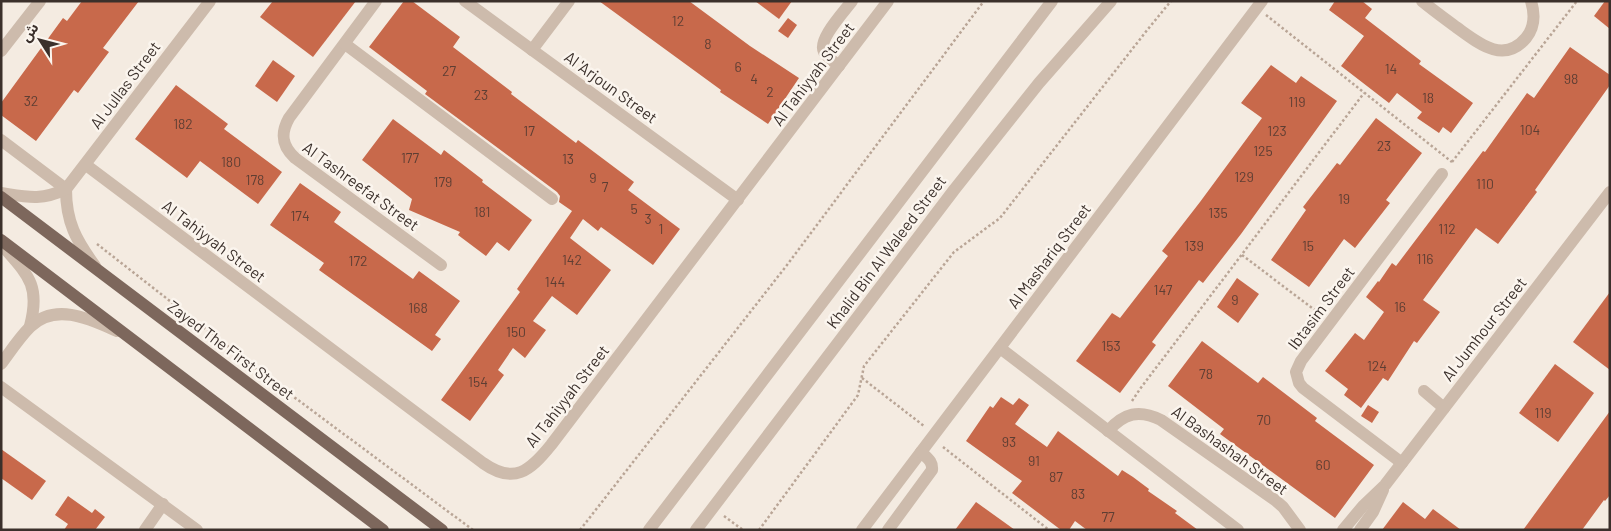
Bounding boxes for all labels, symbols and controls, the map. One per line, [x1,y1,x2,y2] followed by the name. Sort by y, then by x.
[672,12,684,29] house number: 12
[15,15,65,65] north arrow
[768,18,858,129] street label: Al Tahiyyah Street
[17,19,42,45] text: ش
[704,35,712,52] house number: 8
[86,37,164,132] street label: Al Jullas Street
[561,47,661,127] street label: Al 'Arjoun Street
[734,58,742,75] house number: 6
[1385,60,1397,77] house number: 14
[442,62,456,79] house number: 27
[750,70,758,87] house number: 4
[1564,70,1578,87] house number: 98
[766,83,774,100] house number: 2
[474,86,488,103] house number: 23
[1422,89,1434,106] house number: 18
[24,92,38,109] house number: 32
[1288,93,1306,110] house number: 119
[173,115,193,132] house number: 182
[1520,121,1540,138] house number: 104
[523,122,535,139] house number: 17
[1267,122,1287,139] house number: 123
[300,137,423,234] street label: Al Tashreefat Street
[1377,137,1391,154] house number: 23
[1253,142,1273,159] house number: 125
[401,149,419,166] house number: 177
[562,150,574,167] house number: 13
[221,153,241,170] house number: 180
[1234,168,1254,185] house number: 129
[589,169,597,186] house number: 9
[246,171,264,188] house number: 178
[822,171,949,332] street label: Khalid Bin Al Waleed Street
[434,173,452,190] house number: 179
[1476,175,1494,192] house number: 110
[602,178,609,195] house number: 7
[1338,190,1350,207] house number: 19
[159,196,270,286] street label: Al Tahiyyah Street
[630,200,638,217] house number: 5
[1003,200,1094,312] street label: Al Mashariq Street
[474,203,490,220] house number: 181
[1208,204,1228,221] house number: 135
[290,207,310,224] house number: 174
[644,210,652,227] house number: 3
[659,220,663,237] house number: 1
[1438,220,1456,237] house number: 112
[1184,237,1204,254] house number: 139
[1302,237,1314,254] house number: 15
[1416,250,1434,267] house number: 116
[562,251,582,268] house number: 142
[348,252,368,269] house number: 172
[1283,263,1358,353] street label: Ibtasim Street
[545,273,565,290] house number: 144
[1437,273,1530,384] street label: Al Jumhour Street
[1154,281,1173,298] house number: 147
[1231,291,1239,308] house number: 9
[164,296,298,403] street label: Zayed The First Street
[1394,298,1406,315] house number: 16
[408,299,428,316] house number: 168
[506,323,526,340] house number: 150
[1101,337,1121,354] house number: 153
[521,341,612,451] street label: Al Tahiyyah Street
[1367,357,1387,374] house number: 124
[1199,365,1213,382] house number: 78
[468,373,488,390] house number: 154
[1168,401,1292,498] street label: Al Bashashah Street
[1534,404,1552,421] house number: 119
[1257,411,1271,428] house number: 70
[1002,433,1016,450] house number: 93
[1028,452,1040,469] house number: 91
[1315,456,1331,473] house number: 60
[1049,468,1063,485] house number: 87
[1071,485,1085,502] house number: 83
[1101,508,1115,525] house number: 77

